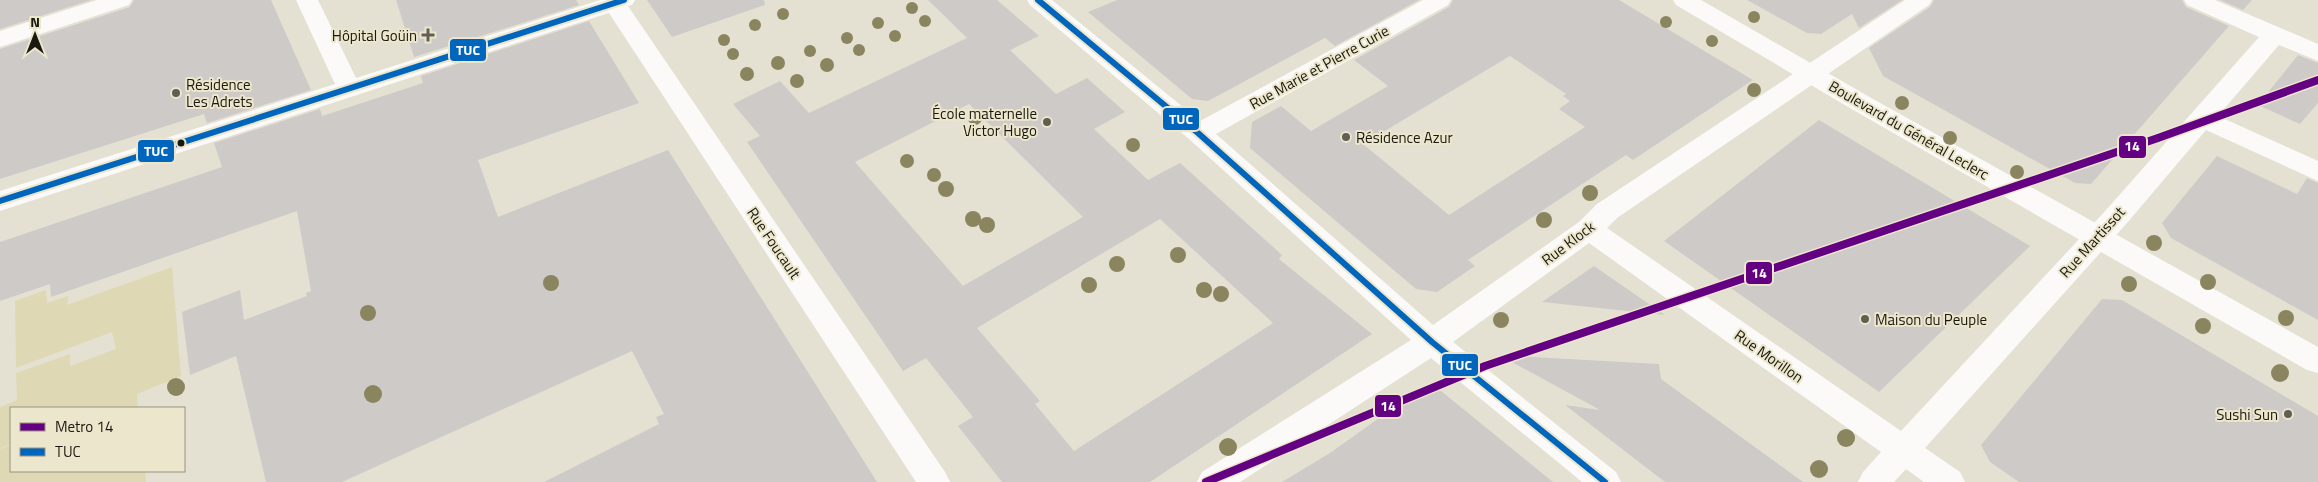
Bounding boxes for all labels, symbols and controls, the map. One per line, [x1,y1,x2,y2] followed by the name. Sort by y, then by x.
[10,10,60,60] north arrow
[30,11,40,32] text: N
[1245,19,1393,115] street label: Rue Marie et Pierre Curie
[332,24,417,47] place label: Hôpital Goüin
[421,28,435,42] marker: Hôpital Goüin
[449,38,487,62] line badge: TUC
[456,39,480,60] text: TUC
[186,73,253,113] place label: Résidence Les Adrets
[1825,75,1993,185] street label: Boulevard du Général Leclerc
[170,87,182,99] marker: Résidence Les Adrets
[932,102,1037,142] place label: École maternelle Victor Hugo
[1162,107,1200,131] line badge: TUC
[1169,108,1193,129] text: TUC
[1041,116,1053,128] marker: École maternelle Victor Hugo
[1356,126,1453,149] place label: Résidence Azur
[1340,131,1352,143] marker: Résidence Azur
[2118,135,2147,159] line badge: 14
[2124,135,2140,156] text: 14
[176,138,186,148] unlabelled marker
[137,139,175,163] line badge: TUC
[144,140,168,161] text: TUC
[2054,201,2131,283] street label: Rue Martissot
[741,202,807,284] street label: Rue Foucault
[1536,215,1600,271] street label: Rue Klock
[1745,261,1773,285] line badge: 14
[1751,262,1767,283] text: 14
[1875,308,1987,331] place label: Maison du Peuple
[1859,313,1871,325] marker: Maison du Peuple
[1730,324,1808,388] street label: Rue Morillon
[1441,353,1479,377] line badge: TUC
[1448,354,1472,375] text: TUC
[1374,394,1402,418] line badge: 14
[1380,395,1396,416] text: 14
[2216,403,2278,426] place label: Sushi Sun
[10,407,185,472] legend
[2282,408,2294,420] marker: Sushi Sun
[55,415,113,438] text: Metro 14
[55,440,81,463] text: TUC

